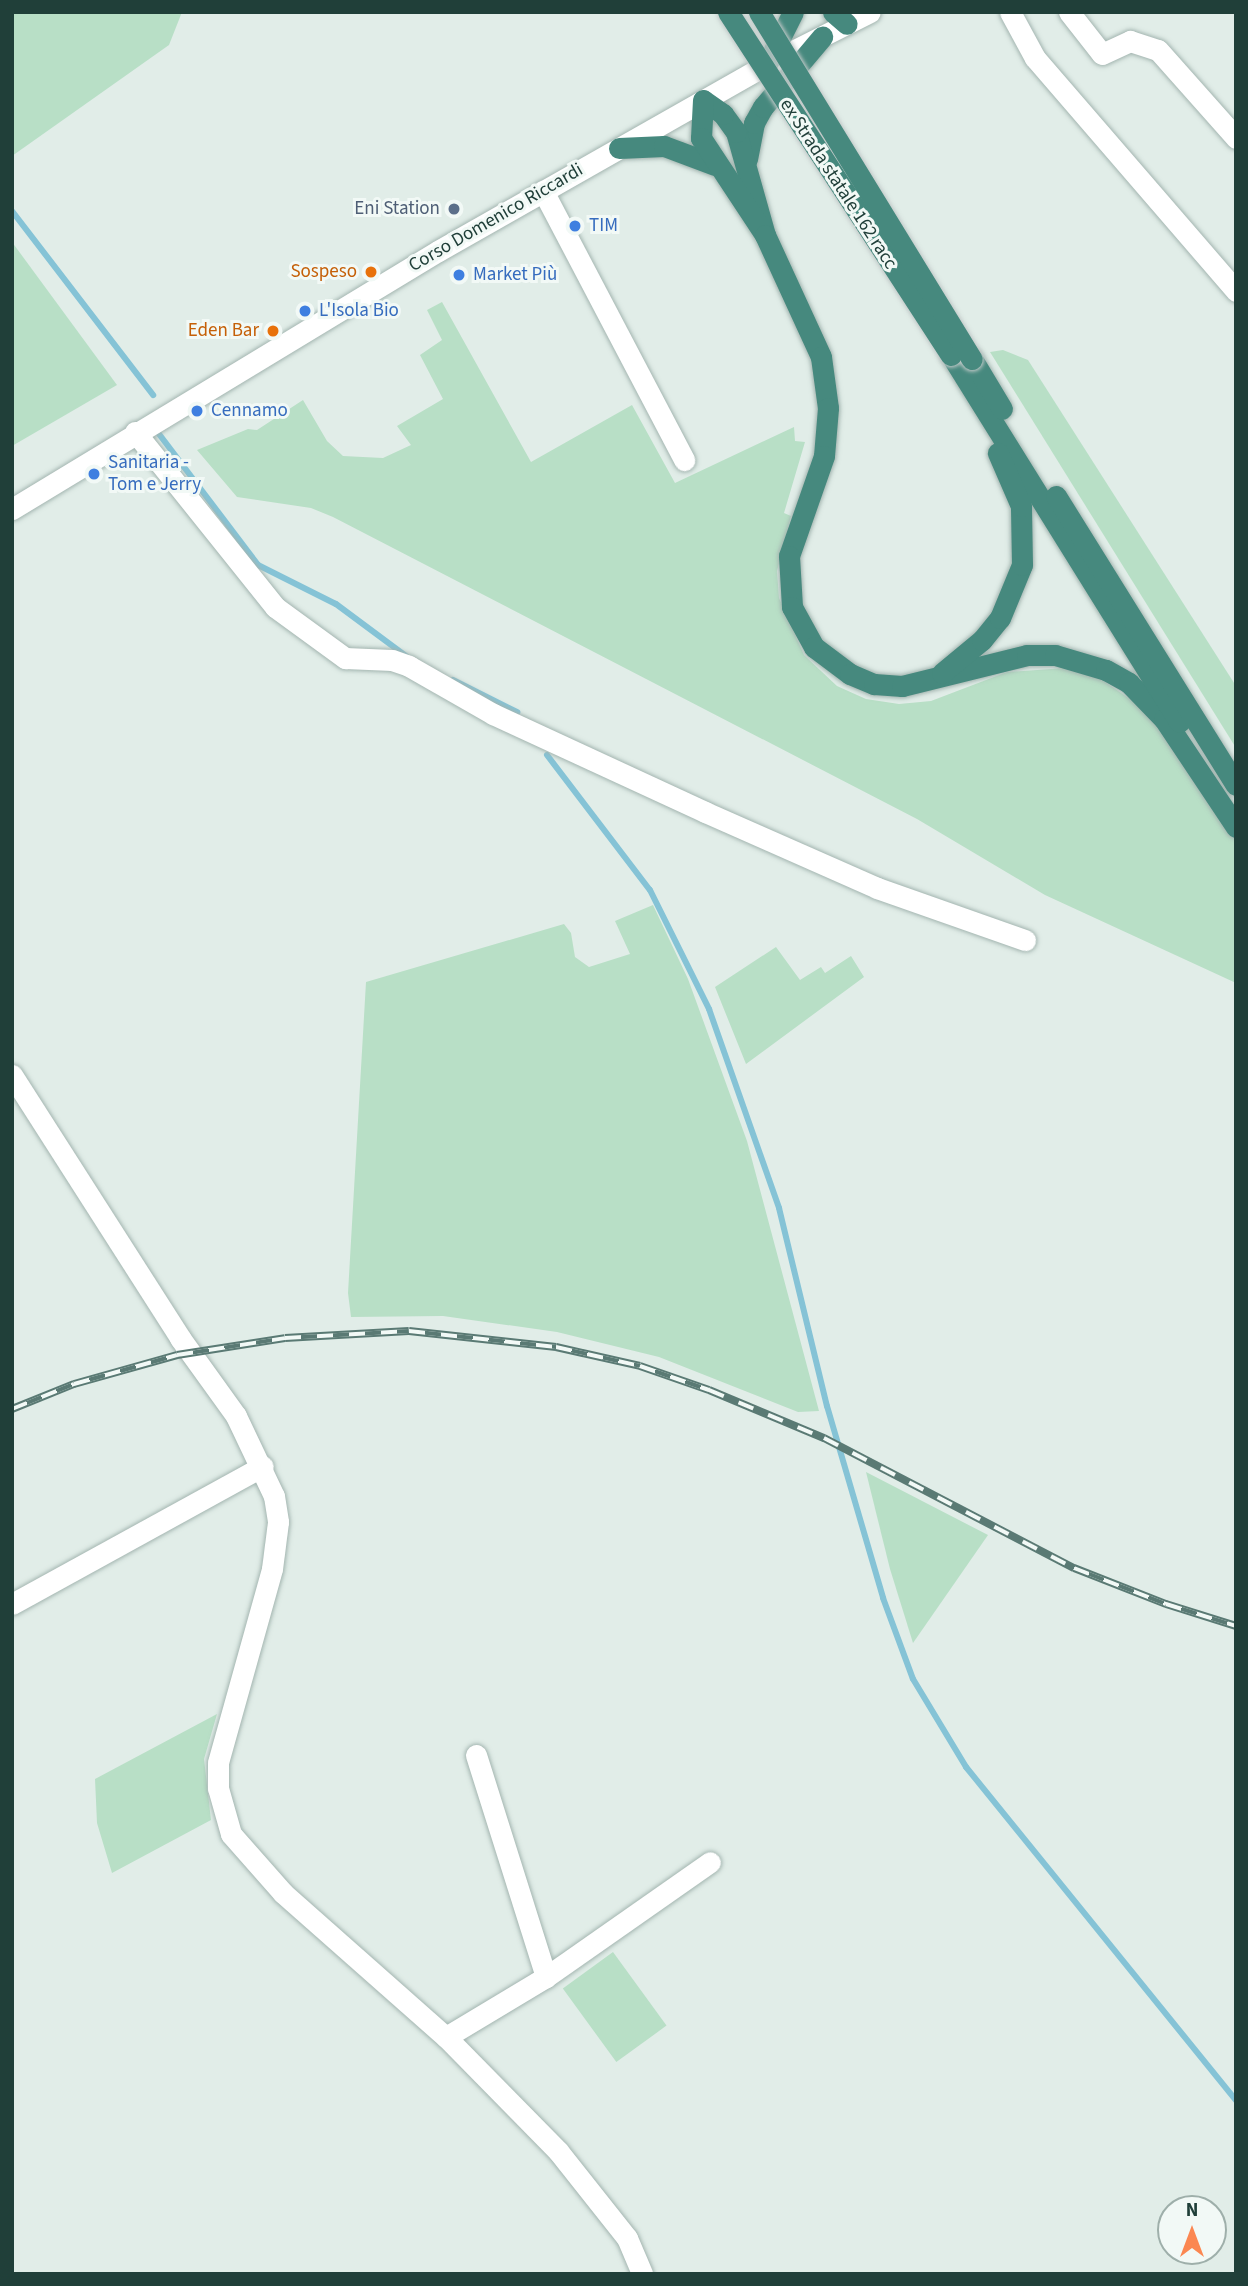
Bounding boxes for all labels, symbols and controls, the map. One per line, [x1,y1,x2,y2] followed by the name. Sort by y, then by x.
[774,94,902,274] street label: ex Strada statale 162 racc
[405,159,587,277] street label: Corso Domenico Riccardi
[354,198,440,220] place label: Eni Station
[446,201,462,217] marker: Eni Station
[589,215,618,237] place label: TIM
[567,218,583,234] marker: TIM
[290,261,357,283] place label: Sospeso
[363,264,379,280] marker: Sospeso
[473,264,557,286] place label: Market Più
[451,267,467,283] marker: Market Più
[319,300,399,322] place label: L'Isola Bio
[297,303,313,319] marker: L'Isola Bio
[188,320,259,342] place label: Eden Bar
[265,323,281,339] marker: Eden Bar
[211,400,288,422] place label: Cennamo
[189,403,205,419] marker: Cennamo
[108,452,201,496] place label: Sanitaria - Tom e Jerry
[86,466,102,482] marker: Sanitaria - Tom e Jerry
[1157,2195,1227,2265] north arrow
[1186,2197,1198,2224] text: N

